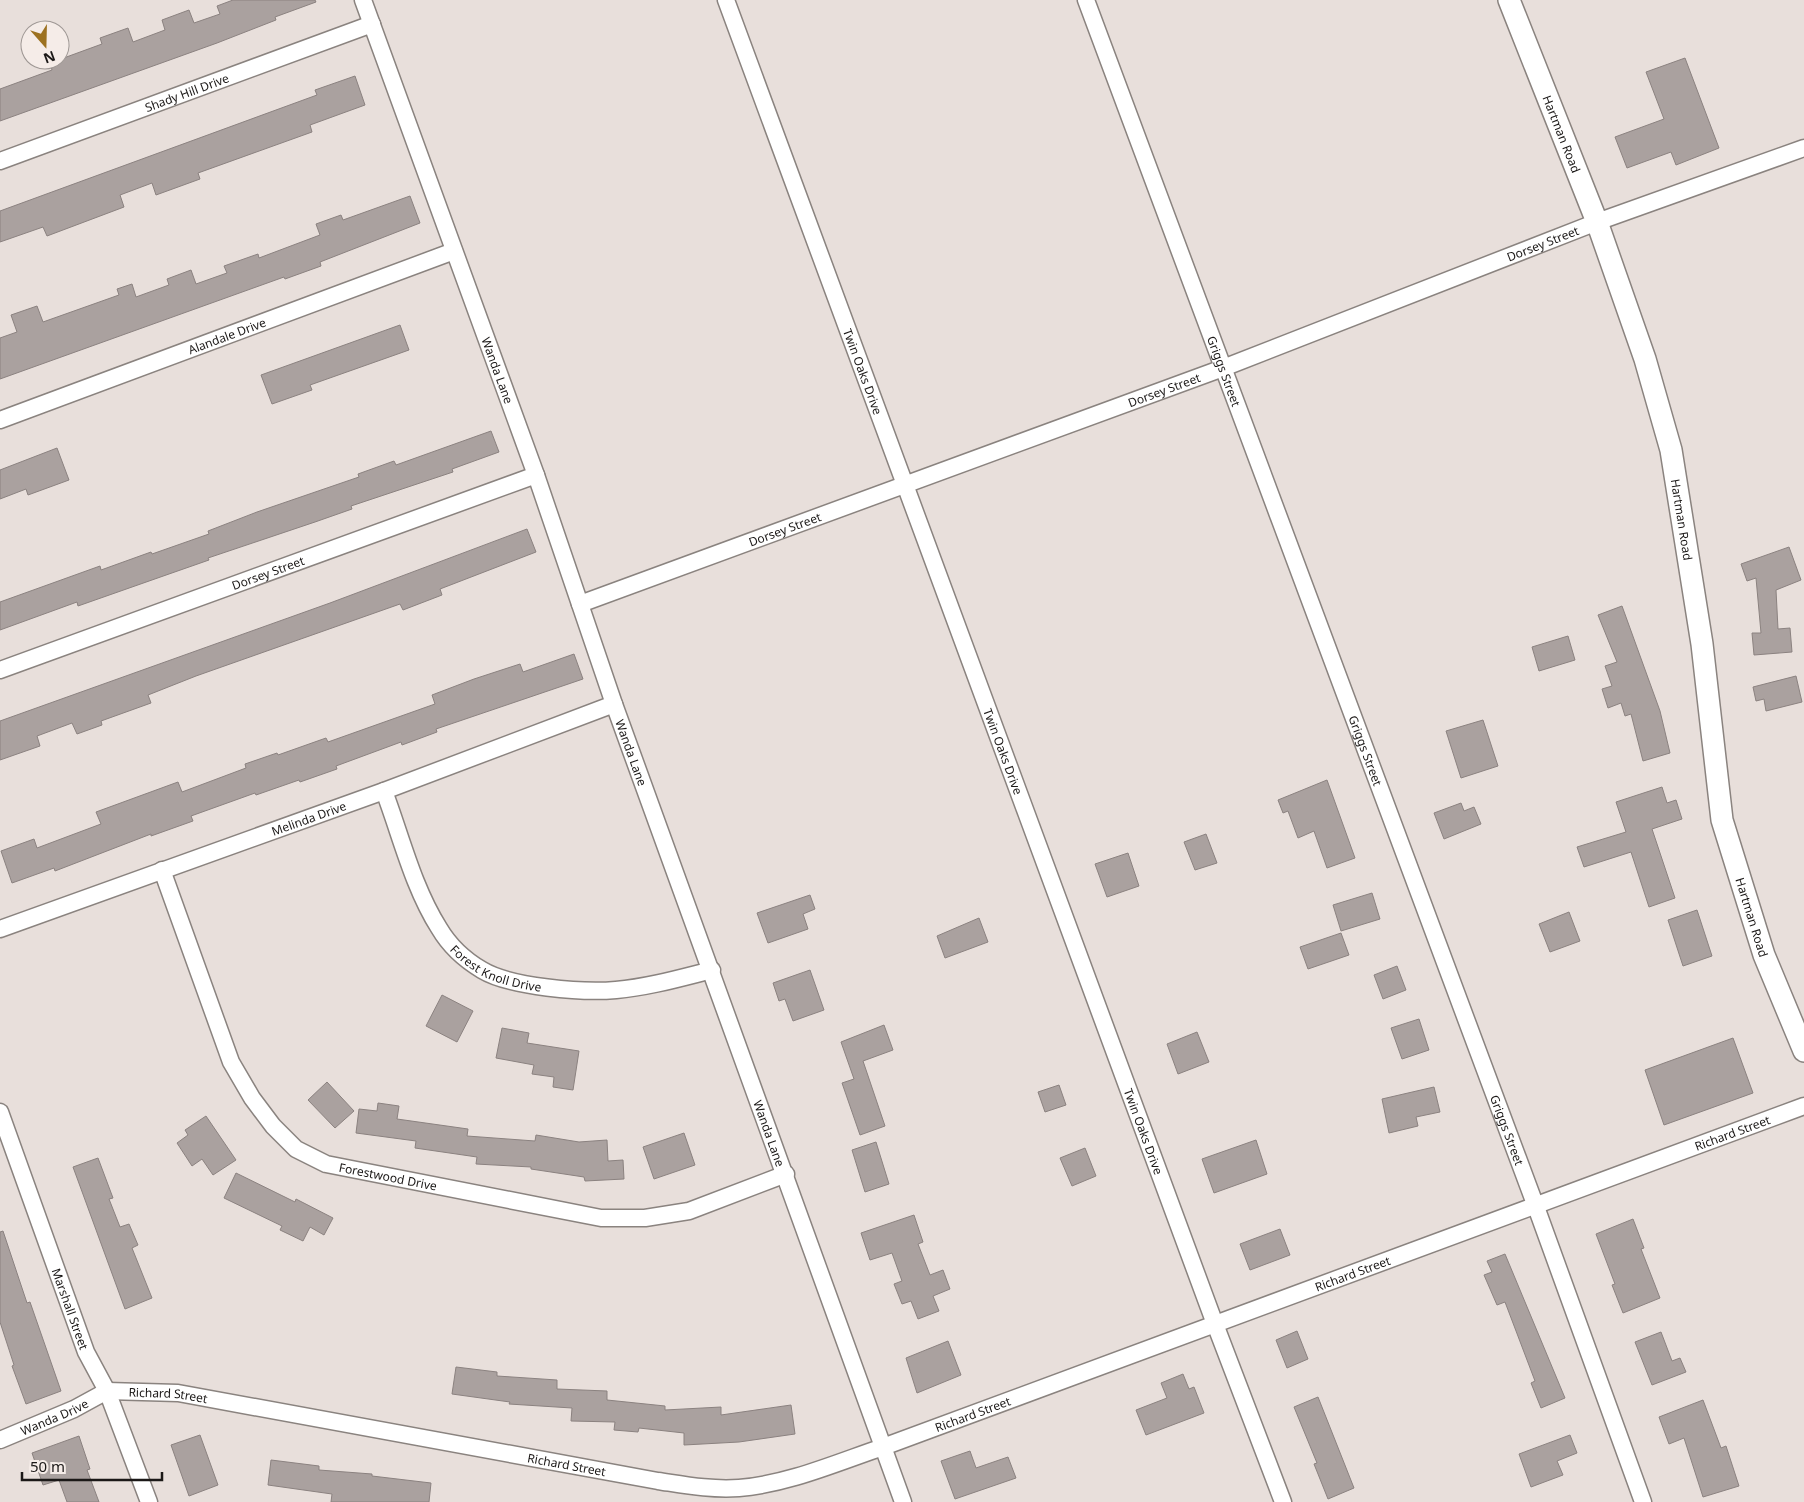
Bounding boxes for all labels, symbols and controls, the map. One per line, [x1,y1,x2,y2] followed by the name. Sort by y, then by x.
[20,20,70,70] north arrow
[41,47,58,69] text: N
[142,69,231,115] street label: Shady Hill Drive
[1539,92,1585,175] street label: Hartman Road
[1504,221,1582,265] street label: Dorsey Street
[185,313,268,358] street label: Alandale Drive
[840,326,887,417] street label: Twin Oaks Drive
[1203,333,1245,409] street label: Griggs Street
[478,335,518,406] street label: Wanda Lane
[1125,368,1203,411] street label: Dorsey Street
[1667,478,1697,561] street label: Hartman Road
[746,508,824,550] street label: Dorsey Street
[229,551,307,594] street label: Dorsey Street
[980,706,1027,797] street label: Twin Oaks Drive
[1345,713,1387,789] street label: Griggs Street
[612,717,651,788] street label: Wanda Lane
[269,797,349,839] street label: Melinda Drive
[1732,875,1773,959] street label: Hartman Road
[447,941,543,995] street label: Forest Knoll Drive
[1120,1086,1168,1177] street label: Twin Oaks Drive
[1486,1092,1529,1168] street label: Griggs Street
[750,1098,789,1169] street label: Wanda Lane
[1692,1111,1773,1154] street label: Richard Street
[338,1158,439,1194] street label: Forestwood Drive
[1312,1251,1393,1295] street label: Richard Street
[48,1266,93,1352] street label: Marshall Street
[128,1383,209,1407] street label: Richard Street
[932,1392,1013,1436] street label: Richard Street
[18,1394,91,1439] street label: Wanda Drive
[526,1449,608,1480] street label: Richard Street
[22,1450,162,1482] scale bar
[30,1456,65,1476] text: 50 m

